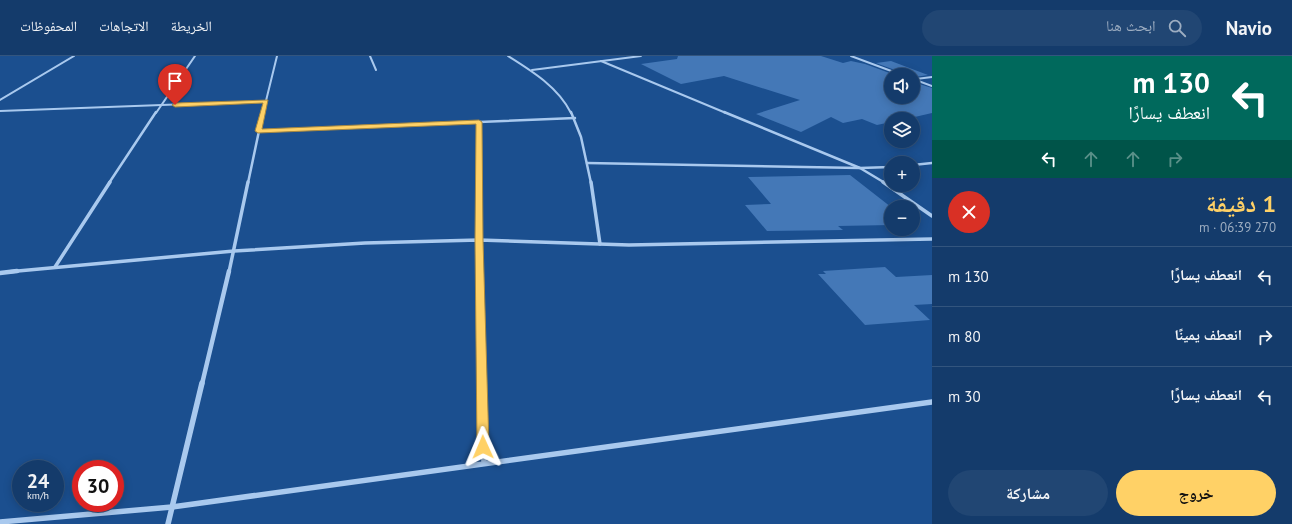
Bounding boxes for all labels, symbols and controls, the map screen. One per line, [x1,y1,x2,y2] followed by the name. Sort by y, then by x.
[922,10,1202,46] search box
[1106,16,1156,35] text: ابحث هنا
[1226,16,1272,40] text: Navio
[20,17,77,35] text: المحفوظات
[99,17,149,35] text: الاتجاهات
[171,17,212,35] text: الخريطة
[1166,17,1188,39] icon: search
[158,64,192,105] pin
[1133,64,1210,101] text: 130 m
[884,68,920,236] map controls
[884,68,920,104] button: sound
[164,70,186,92] icon: arrive
[1224,72,1276,124] icon: left
[1129,101,1210,124] text: انعطف يسارًا
[884,112,920,148] button: layers
[1038,148,1060,170] icon: left
[1080,148,1102,170] icon: ahead
[1122,148,1144,170] icon: ahead
[1164,148,1186,170] icon: right
[884,156,920,192] button: +
[1206,188,1276,219] text: 1 دقيقة
[948,191,990,233] button: close
[884,200,920,236] button: −
[1199,219,1276,236] text: 270 m · 06:39
[1170,265,1242,284] text: انعطف يسارًا
[1254,266,1276,288] icon: left
[948,267,989,286] text: 130 m
[1175,325,1242,344] text: انعطف يمينًا
[1254,326,1276,348] icon: right
[948,327,981,346] text: 80 m
[1170,385,1242,404] text: انعطف يسارًا
[1254,386,1276,408] icon: left
[948,387,981,406] text: 30 m
[462,426,504,468] position arrow
[72,460,124,512] speed limit sign: 30
[27,468,49,494] text: 24
[948,470,1108,516] button: مشاركة
[1116,470,1276,516] button: خروج
[27,489,49,502] text: km/h

